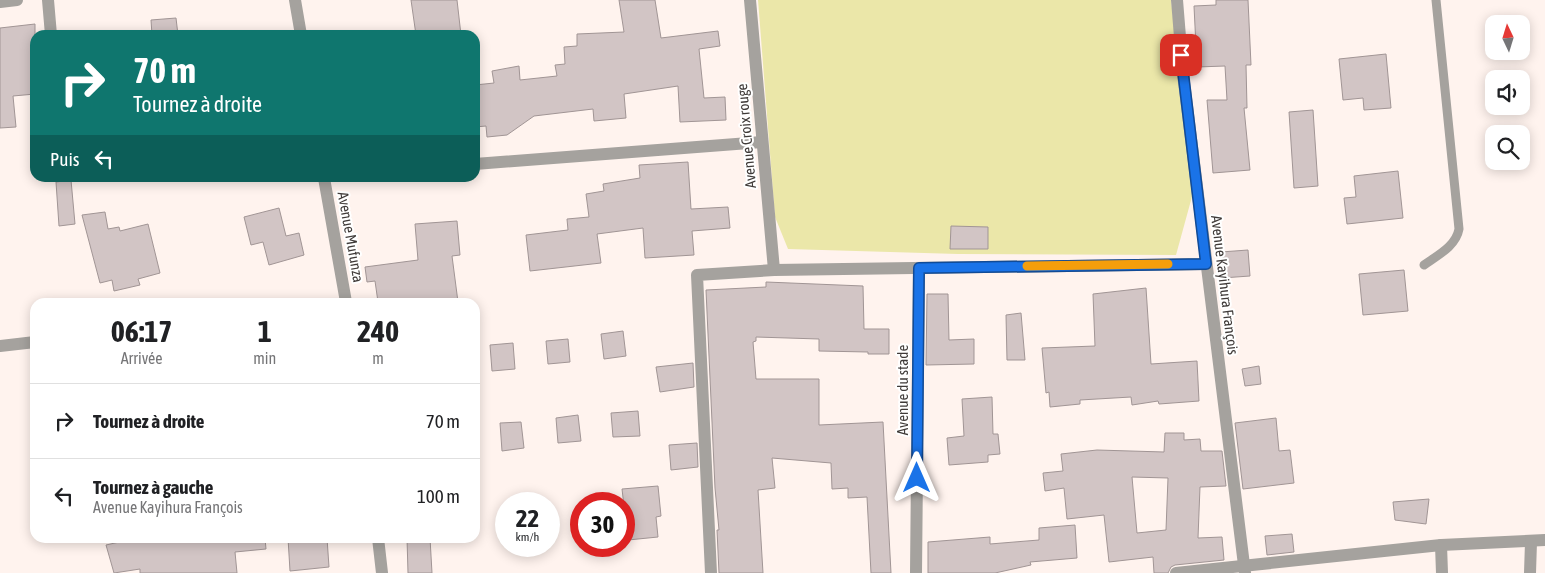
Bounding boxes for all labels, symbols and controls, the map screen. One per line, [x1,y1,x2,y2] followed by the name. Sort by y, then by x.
[1485,15,1530,60] north arrow
[1485,15,1530,170] map controls
[1160,34,1202,76] pin
[1167,41,1195,69] icon: arrive
[50,50,115,115] icon: right
[133,50,196,90] text: 70 m
[1485,70,1530,115] button: sound
[733,83,759,189] street label: Avenue Croix rouge
[133,91,262,117] text: Tournez à droite
[1485,125,1530,170] button: search
[90,145,118,173] icon: left
[50,148,80,170] text: Puis
[335,190,367,284] street label: Avenue Mufunza
[1208,214,1242,356] street label: Avenue Kayihura François
[111,314,172,348] text: 06:17
[258,314,272,348] text: 1
[357,314,399,348] text: 240
[894,345,911,435] street label: Avenue du stade
[121,349,163,367] text: Arrivée
[253,349,276,367] text: min
[372,349,384,367] text: m
[50,407,78,435] icon: right
[93,410,204,432] text: Tournez à droite
[426,410,460,432] text: 70 m
[890,451,942,503] position arrow
[93,476,213,498] text: Tournez à gauche
[50,482,78,510] icon: left
[417,485,460,507] text: 100 m
[570,492,635,557] speed limit sign: 30
[93,498,243,516] text: Avenue Kayihura François
[516,504,539,532] text: 22
[516,530,539,544] text: km/h

